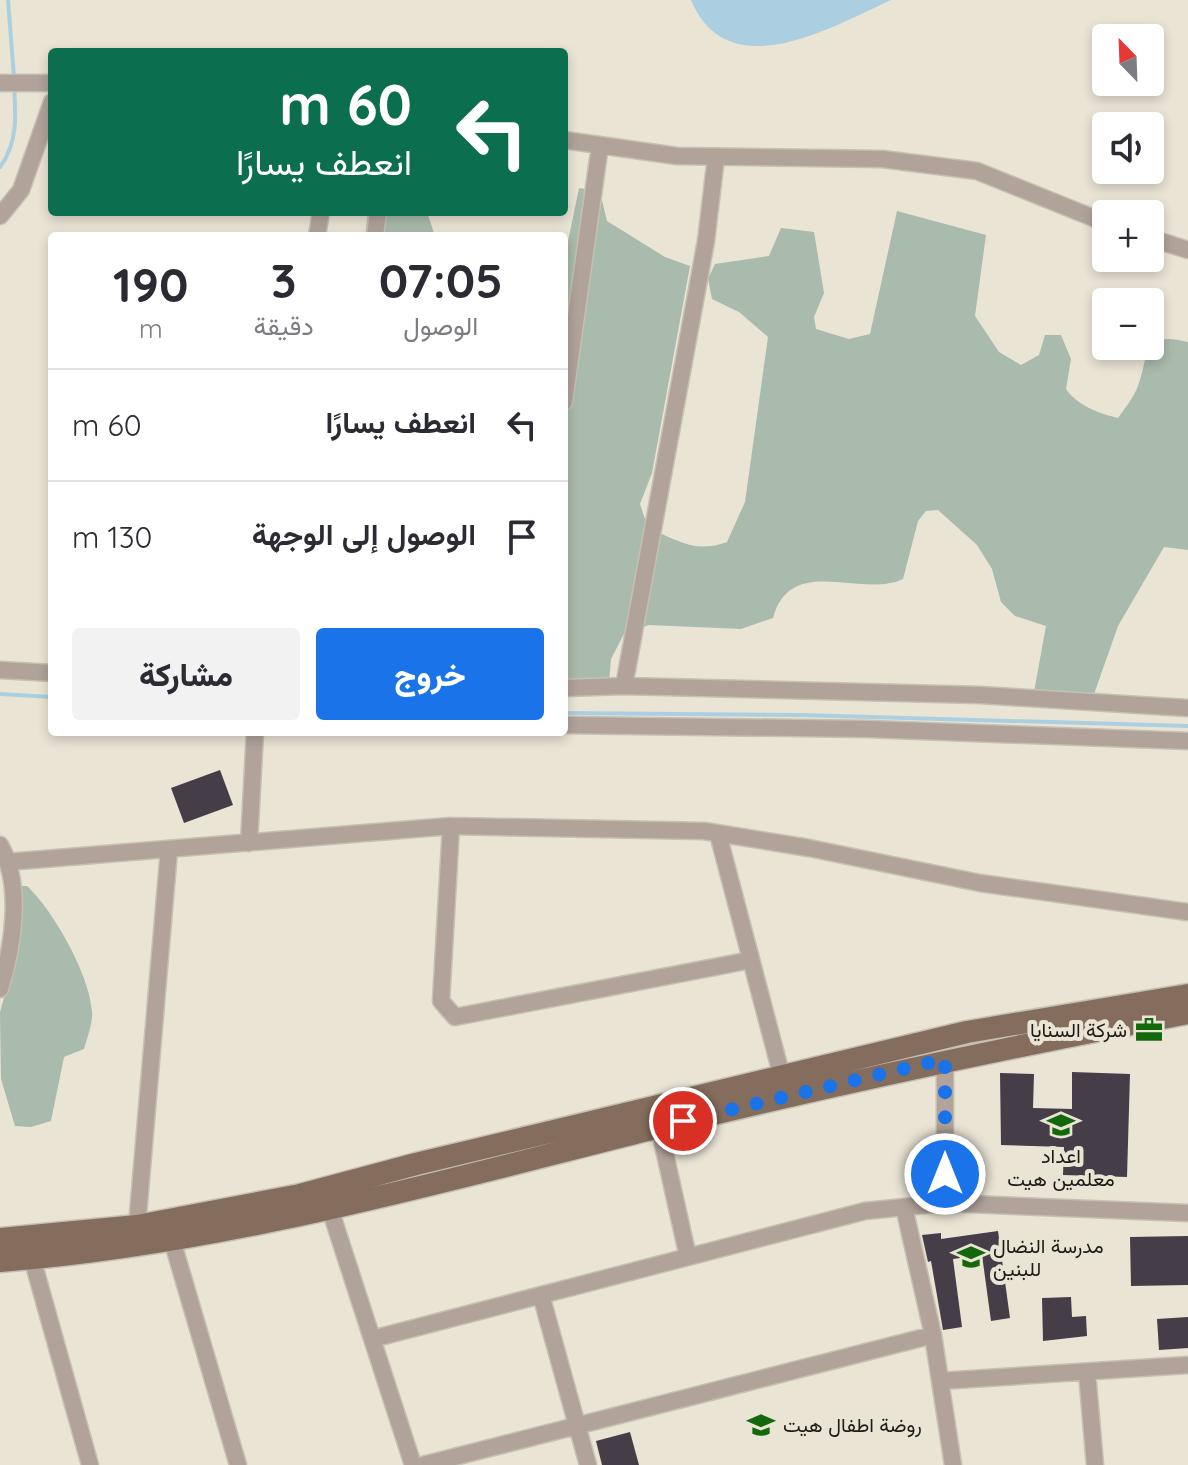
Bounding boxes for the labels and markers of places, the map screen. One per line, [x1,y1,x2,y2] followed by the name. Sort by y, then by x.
[1134,1015,1164,1045] office icon: شركة السنايا
[1030,1017,1127,1043] place label: شركة السنايا
[649,1087,717,1155] pin
[1046,1110,1076,1140] school or university icon: اعداد معلمين هيت
[1007,1143,1115,1191] place label: اعداد معلمين هيت
[993,1233,1104,1281] place label: مدرسة النضال للبنين
[956,1242,986,1272] school or university icon: مدرسة النضال للبنين
[746,1410,776,1440] school or university icon: روضة اطفال هيت
[783,1412,922,1438] place label: روضة اطفال هيت

